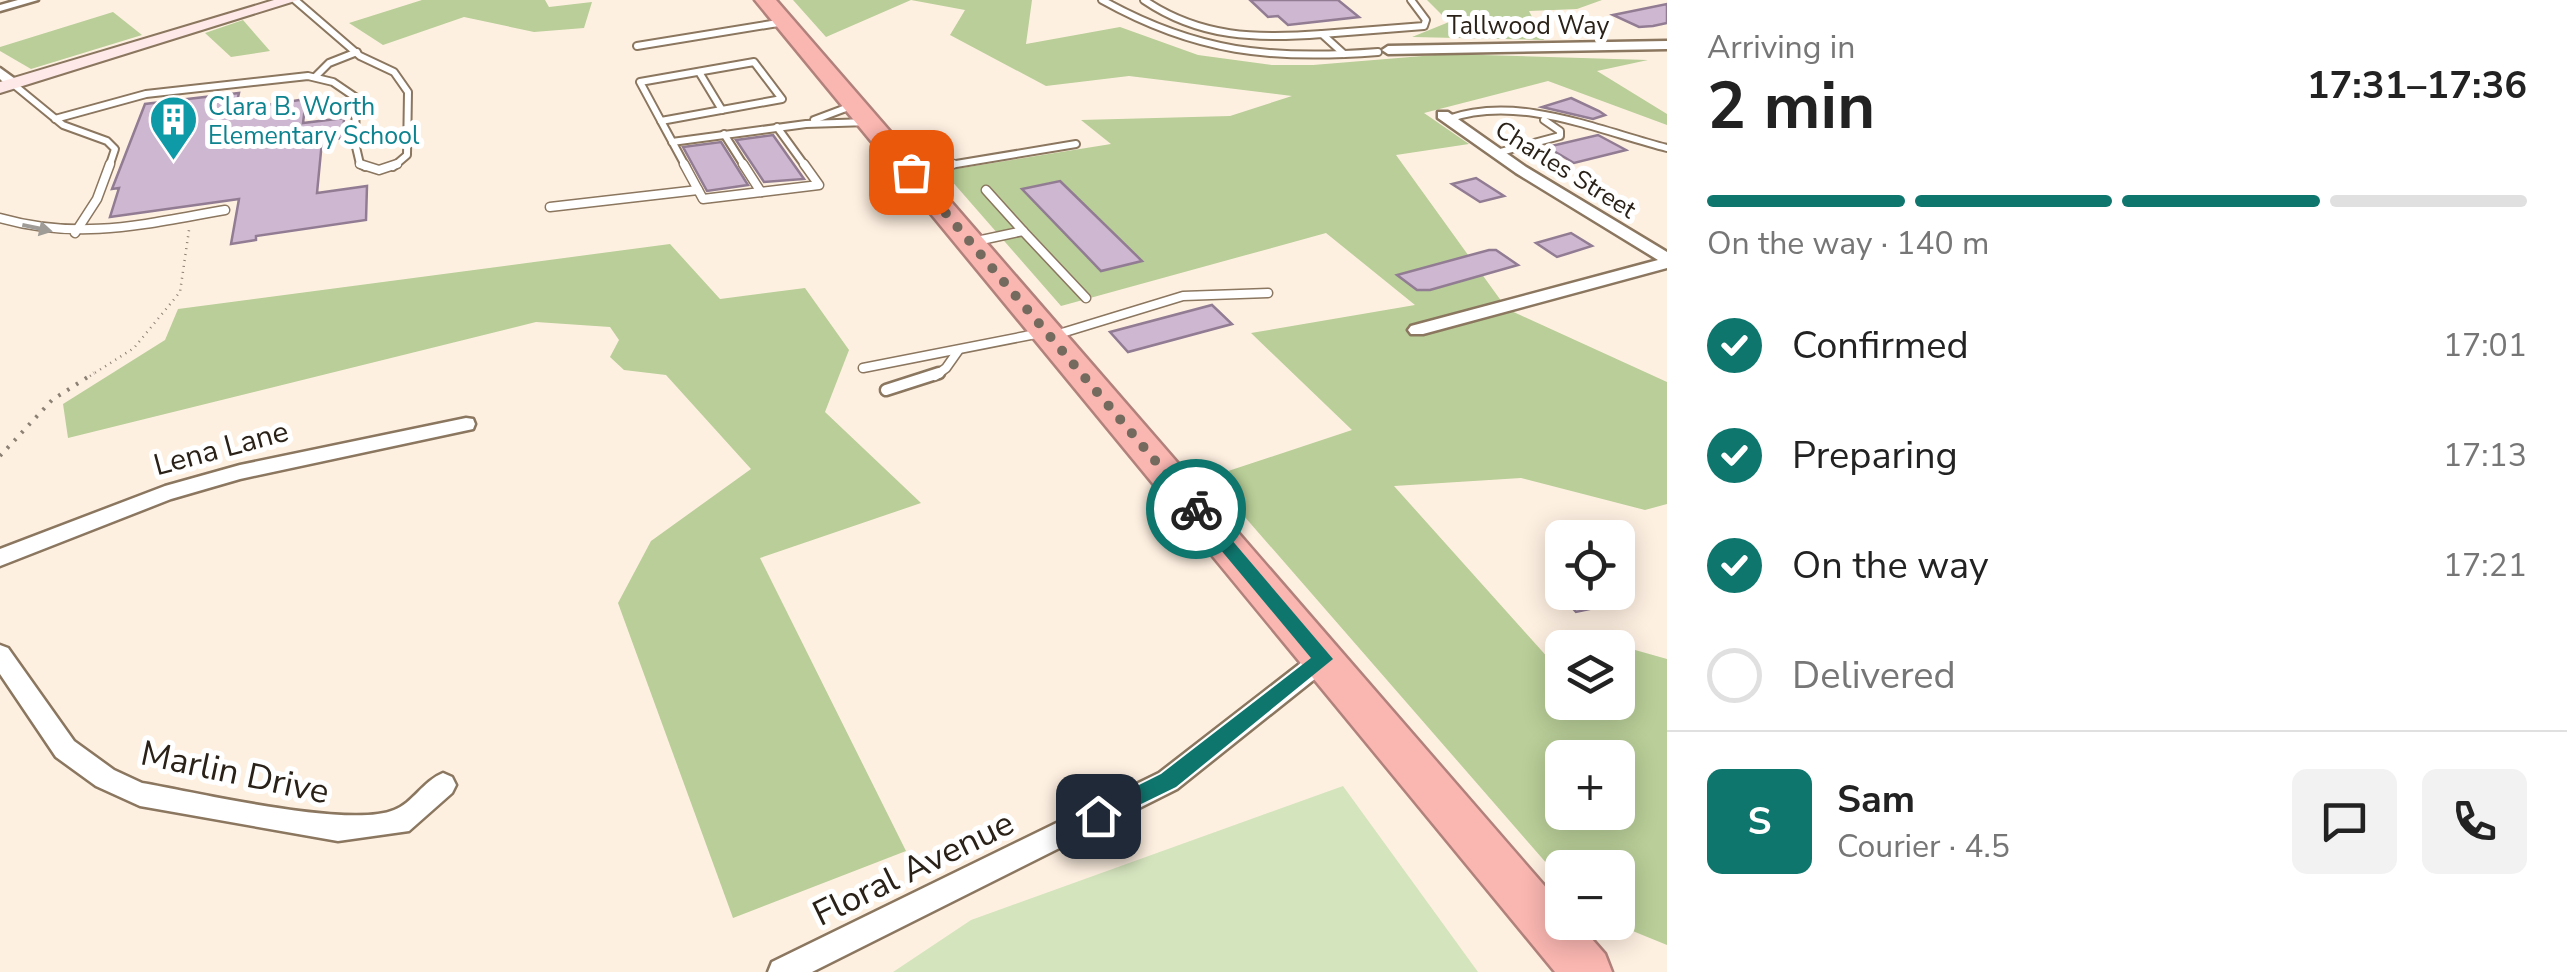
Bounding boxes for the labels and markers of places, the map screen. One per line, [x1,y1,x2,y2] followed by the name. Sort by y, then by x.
[208,90,420,153] place label: Clara B. Worth Elementary School
[147,94,199,162] building icon: Clara B. Worth Elementary School
[869,130,954,215] pin
[1056,774,1141,859] pin

